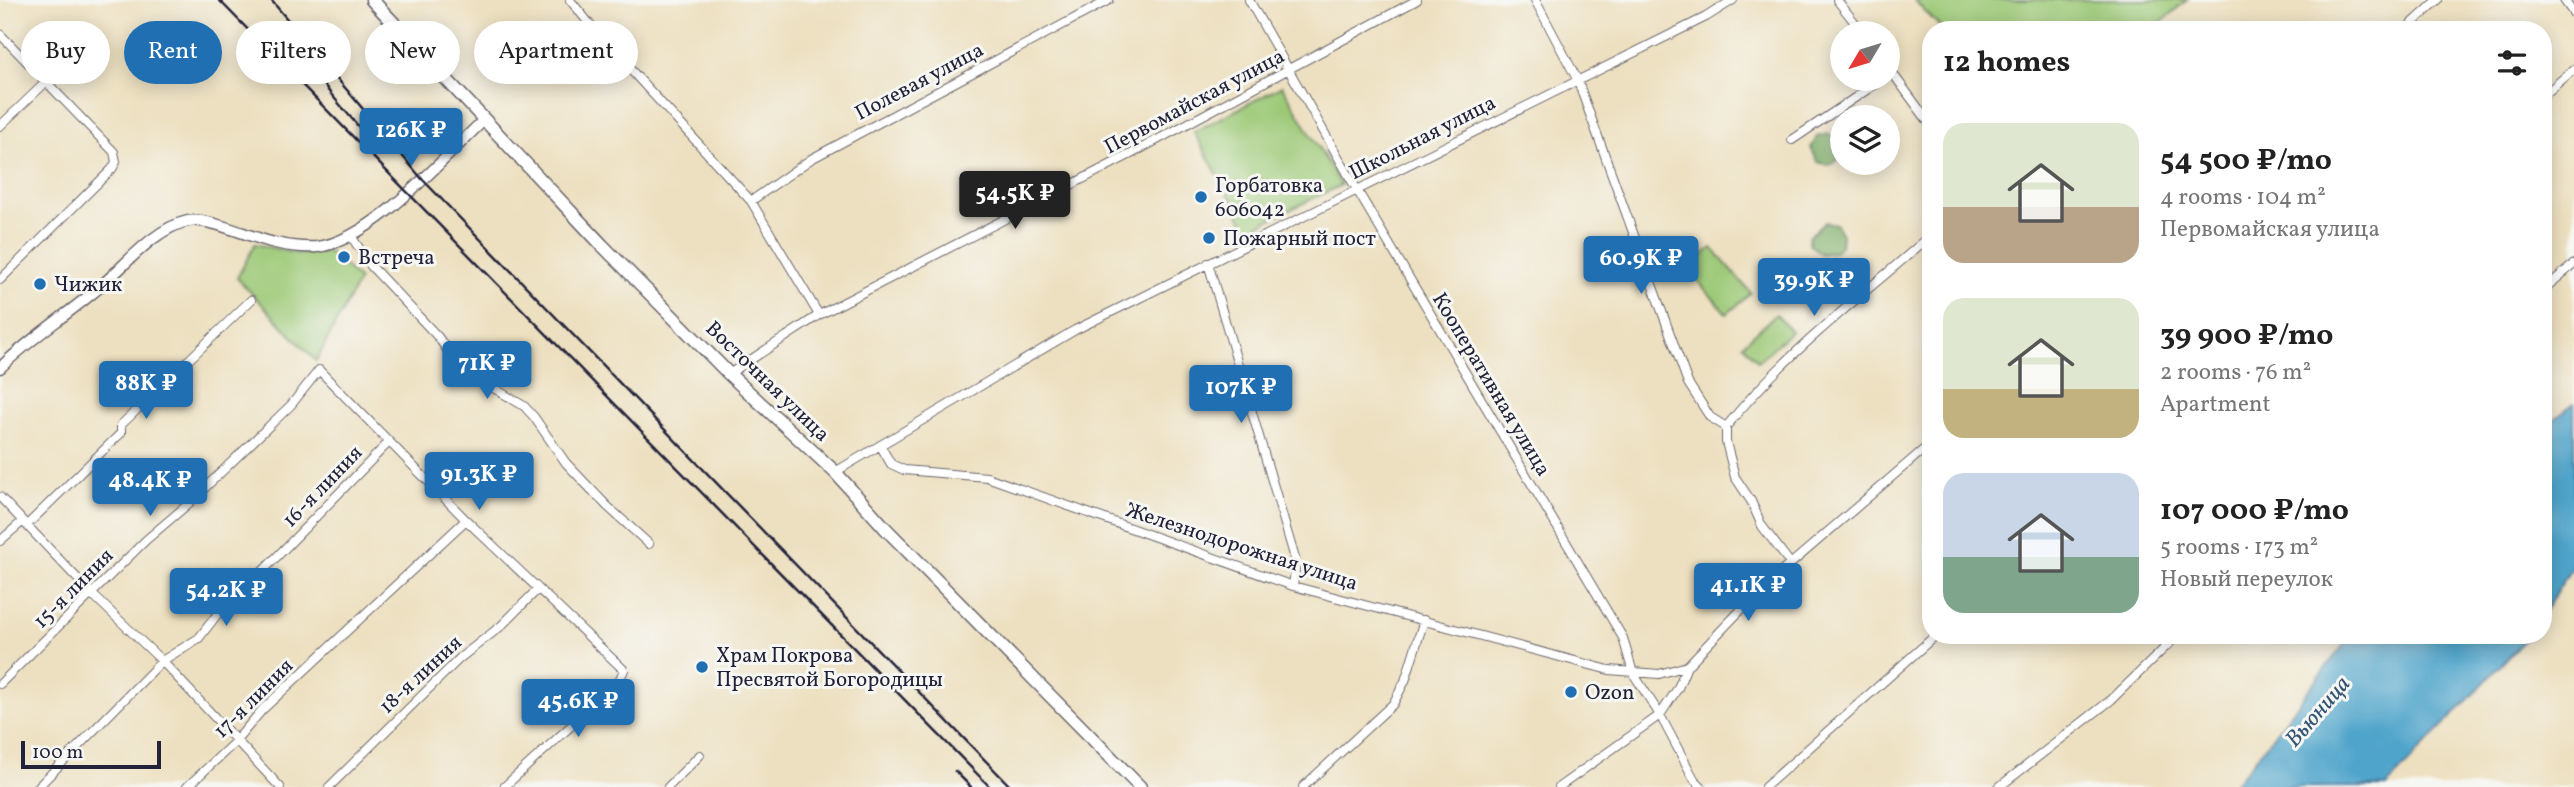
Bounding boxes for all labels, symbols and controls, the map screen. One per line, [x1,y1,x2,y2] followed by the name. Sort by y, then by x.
[21,21,110,84] chip: Buy
[124,21,222,84] chip: Rent
[236,21,351,84] chip: Filters
[365,21,460,84] chip: New
[474,21,638,84] chip: Apartment
[1830,21,1900,91] north arrow
[1830,21,1900,175] map controls
[850,36,989,129] street label: Полевая улица
[1099,42,1290,162] street label: Первомайская улица
[1943,42,2070,84] text: 12 homes
[2493,44,2531,82] icon: filters
[1344,89,1501,188] street label: Школьная улица
[1830,105,1900,175] button: layers
[354,108,468,168] pin: 126K ₽
[376,115,446,147] text: 126K ₽
[2160,140,2332,182] text: 54 500 ₽/mo
[1999,151,2083,235] icon: home
[950,172,1080,231] pin: 54.5K ₽
[1215,172,1323,225] place label: Горбатовка 606042
[975,178,1055,210] text: 54.5K ₽
[2160,182,2326,214] text: 4 rooms · 104 m²
[1193,189,1209,205] marker: Горбатовка 606042
[2160,214,2380,246] text: Первомайская улица
[1223,225,1376,254] place label: Пожарный пост
[1201,230,1217,246] marker: Пожарный пост
[1576,236,1706,296] pin: 60.9K ₽
[1599,243,1683,275] text: 60.9K ₽
[358,244,435,273] place label: Встреча
[336,249,352,265] marker: Встреча
[1749,258,1879,318] pin: 39.9K ₽
[1774,265,1854,297] text: 39.9K ₽
[54,271,122,300] place label: Чижик
[32,276,48,292] marker: Чижик
[1424,287,1557,482] street label: Кооперативная улица
[698,315,836,449] street label: Восточная улица
[2160,315,2333,357] text: 39 900 ₽/mo
[1999,326,2083,410] icon: home
[438,342,536,401] pin: 71K ₽
[458,348,516,380] text: 71K ₽
[2160,357,2311,389] text: 2 rooms · 76 m²
[97,362,195,421] pin: 88K ₽
[1184,366,1298,425] pin: 107K ₽
[115,368,177,400] text: 88K ₽
[1205,372,1277,404] text: 107K ₽
[2160,389,2271,421] text: Apartment
[276,439,370,535] street label: 16-я линия
[414,452,544,512] pin: 91.3K ₽
[85,458,215,518] pin: 48.4K ₽
[441,459,517,491] text: 91.3K ₽
[108,465,192,497] text: 48.4K ₽
[2160,490,2349,532] text: 107 000 ₽/mo
[1122,496,1361,599] street label: Железнодорожная улица
[1999,501,2083,585] icon: home
[2160,532,2318,564] text: 5 rooms · 173 m²
[27,542,121,636] street label: 15-я линия
[1683,564,1813,623] pin: 41.1K ₽
[2160,564,2333,596] text: Новый переулок
[161,568,291,628] pin: 54.2K ₽
[1710,570,1786,602] text: 41.1K ₽
[186,575,266,607] text: 54.2K ₽
[373,629,469,721] street label: 18-я линия
[716,642,943,695] place label: Храм Покрова Пресвятой Богородицы
[208,653,300,745] street label: 17-я линия
[694,659,710,675] marker: Храм Покрова Пресвятой Богородицы
[2279,670,2359,755] water label: Вьюница
[1585,679,1635,708] place label: Ozon
[513,680,643,739] pin: 45.6K ₽
[1563,684,1579,700] marker: Ozon
[538,686,618,718] text: 45.6K ₽
[21,738,161,770] scale bar
[32,740,83,766] text: 100 m

